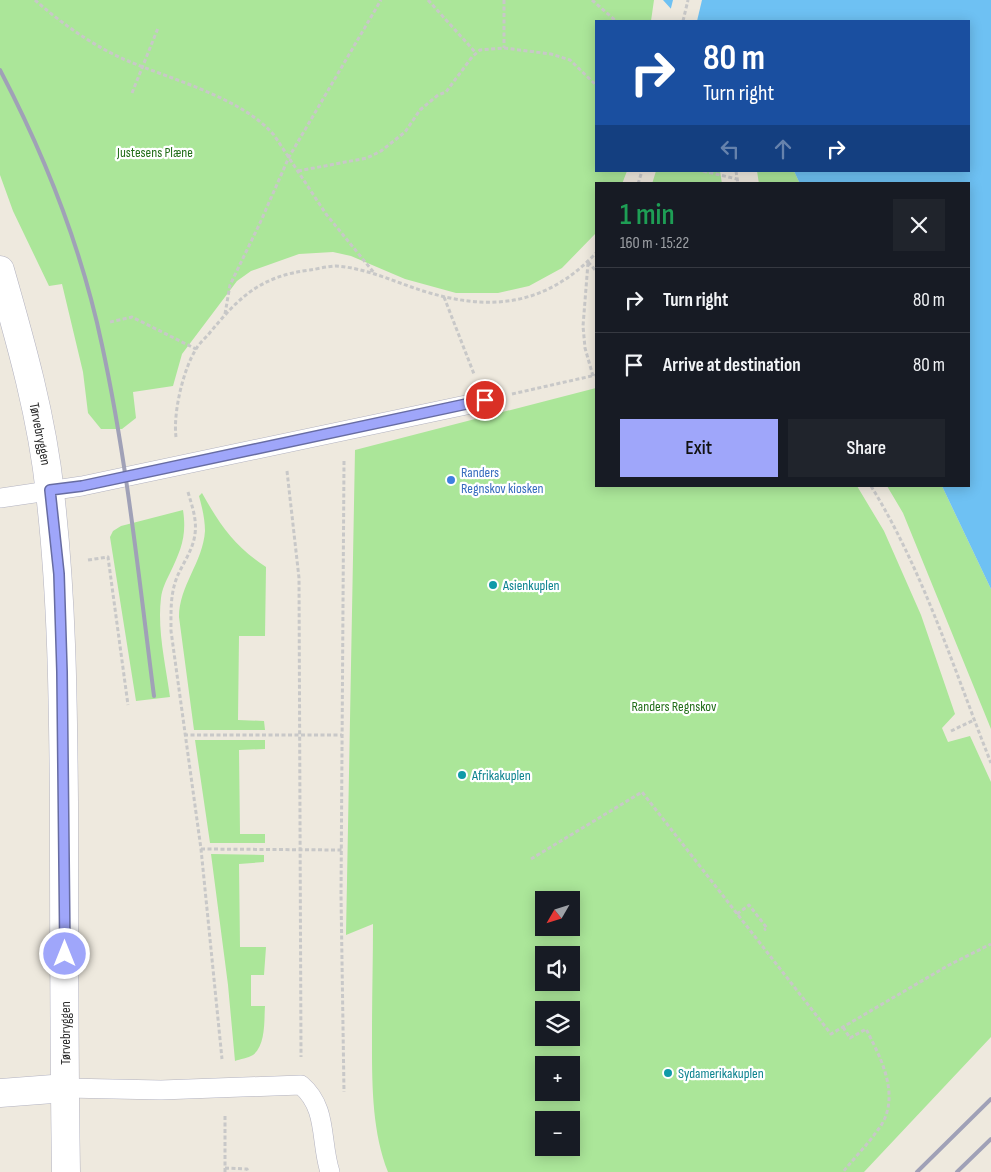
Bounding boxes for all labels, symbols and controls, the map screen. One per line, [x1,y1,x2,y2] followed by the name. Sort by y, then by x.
[703,37,765,80] text: 80 m
[620,40,685,105] icon: right
[703,80,774,107] text: Turn right
[716,135,744,163] icon: left
[769,135,797,163] icon: ahead
[822,135,850,163] icon: right
[116,144,193,161] park label: Justesens Plæne
[620,197,675,233] text: 1 min
[893,199,945,251] button: close
[620,234,689,253] text: 160 m · 15:22
[620,286,648,314] icon: right
[663,289,728,312] text: Turn right
[913,289,945,312] text: 80 m
[620,351,648,379] icon: arrive
[663,354,801,377] text: Arrive at destination
[913,354,945,377] text: 80 m
[464,379,506,421] pin
[471,386,499,414] icon: arrive
[26,401,54,467] street label: Tørvebryggen
[620,419,778,477] button: Exit
[788,419,945,477] button: Share
[461,464,544,497] place label: Randers Regnskov kiosken
[445,474,457,486] marker: Randers Regnskov kiosken
[502,577,560,594] place label: Asienkuplen
[487,579,499,591] marker: Asienkuplen
[632,698,717,715] park label: Randers Regnskov
[471,767,531,784] place label: Afrikakuplen
[456,769,468,781] marker: Afrikakuplen
[535,891,580,936] north arrow
[535,891,580,1156] map controls
[38,927,90,979] position arrow
[535,946,580,991] button: sound
[57,1001,74,1065] street label: Tørvebryggen
[535,1001,580,1046] button: layers
[535,1056,580,1101] button: +
[678,1065,764,1082] place label: Sydamerikakuplen
[662,1067,674,1079] marker: Sydamerikakuplen
[535,1111,580,1156] button: −

